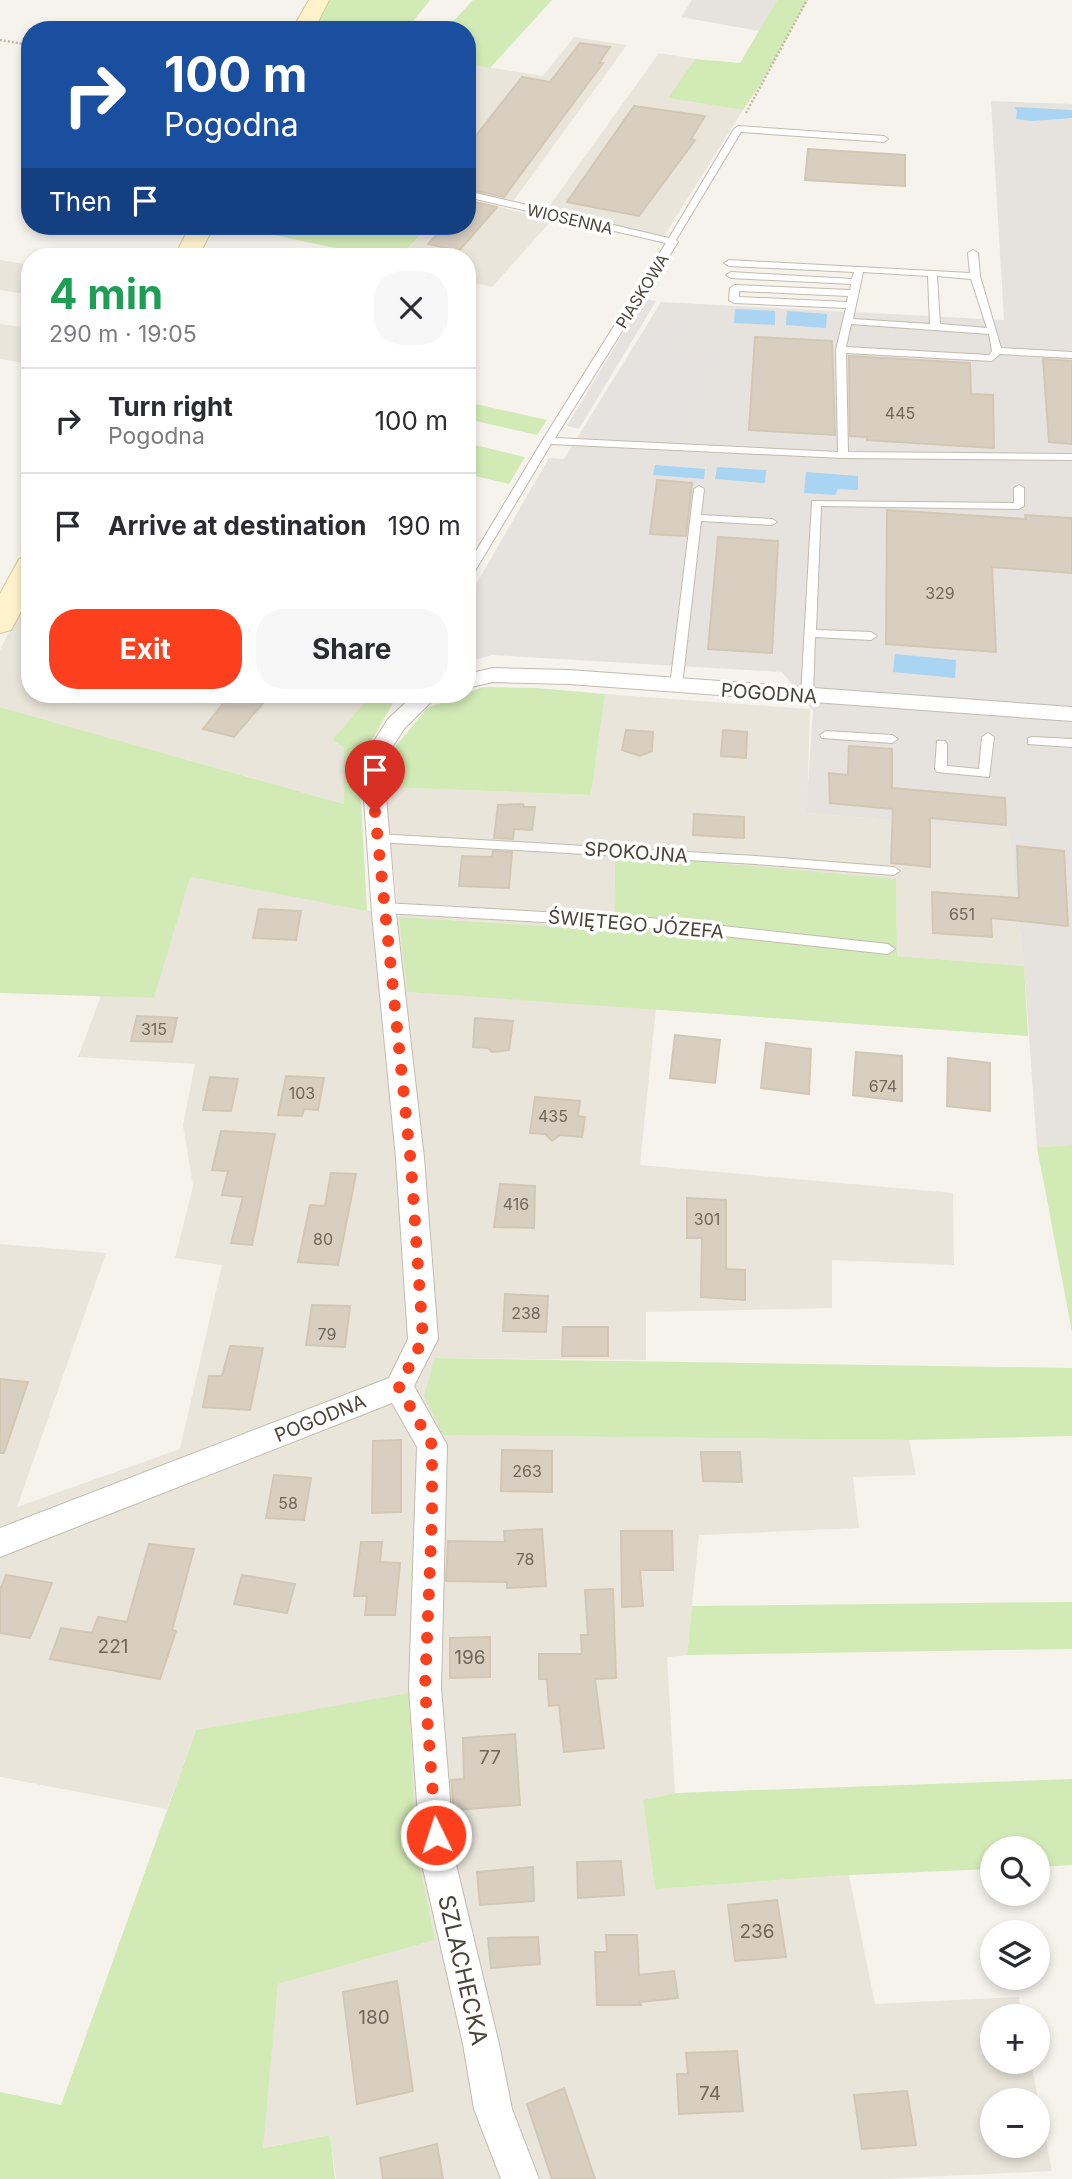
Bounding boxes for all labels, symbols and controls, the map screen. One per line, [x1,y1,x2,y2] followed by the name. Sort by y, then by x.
[164,45,308,104] text: 100 m
[49,49,140,140] icon: right
[164,105,299,144] text: Pogodna
[126,182,164,220] icon: arrive
[49,186,112,217] text: Then
[525,199,615,239] street label: WIOSENNA
[611,250,673,332] street label: PIASKOWA
[49,268,163,319] text: 4 min
[374,271,448,345] button: close
[49,320,197,348] text: 290 m · 19:05
[108,391,233,422] text: Turn right
[49,402,87,440] icon: right
[885,403,915,423] house number: 445
[375,405,448,436] text: 100 m
[108,422,205,450] text: Pogodna
[49,507,87,545] icon: arrive
[108,510,367,541] text: Arrive at destination
[388,510,461,541] text: 190 m
[925,583,955,603] house number: 329
[49,609,242,689] button: Exit
[256,609,448,689] button: Share
[720,679,818,708] street label: POGODNA
[345,740,405,812] pin
[356,751,394,789] icon: arrive
[583,837,689,868] street label: SPOKOJNA
[949,904,975,924] house number: 651
[547,905,725,944] street label: ŚWIĘTEGO JÓZEFA
[141,1019,167,1039] house number: 315
[869,1076,897,1096] house number: 674
[289,1083,315,1103] house number: 103
[538,1106,568,1126] house number: 435
[503,1194,529,1214] house number: 416
[694,1209,720,1229] house number: 301
[313,1229,333,1249] house number: 80
[511,1303,541,1323] house number: 238
[318,1324,336,1344] house number: 79
[271,1390,369,1447] street label: POGODNA
[512,1461,542,1481] house number: 263
[278,1493,298,1513] house number: 58
[516,1549,534,1569] house number: 78
[98,1635,128,1658] house number: 221
[454,1646,486,1669] house number: 196
[479,1746,501,1769] house number: 77
[399,1798,473,1872] position arrow
[980,1836,1050,2158] map controls
[980,1836,1050,1906] button: search
[432,1892,494,2048] street label: SZLACHECKA
[739,1920,775,1943] house number: 236
[980,1920,1050,1990] button: layers
[980,2004,1050,2074] button: +
[358,2006,390,2029] house number: 180
[699,2082,721,2105] house number: 74
[980,2088,1050,2158] button: −

